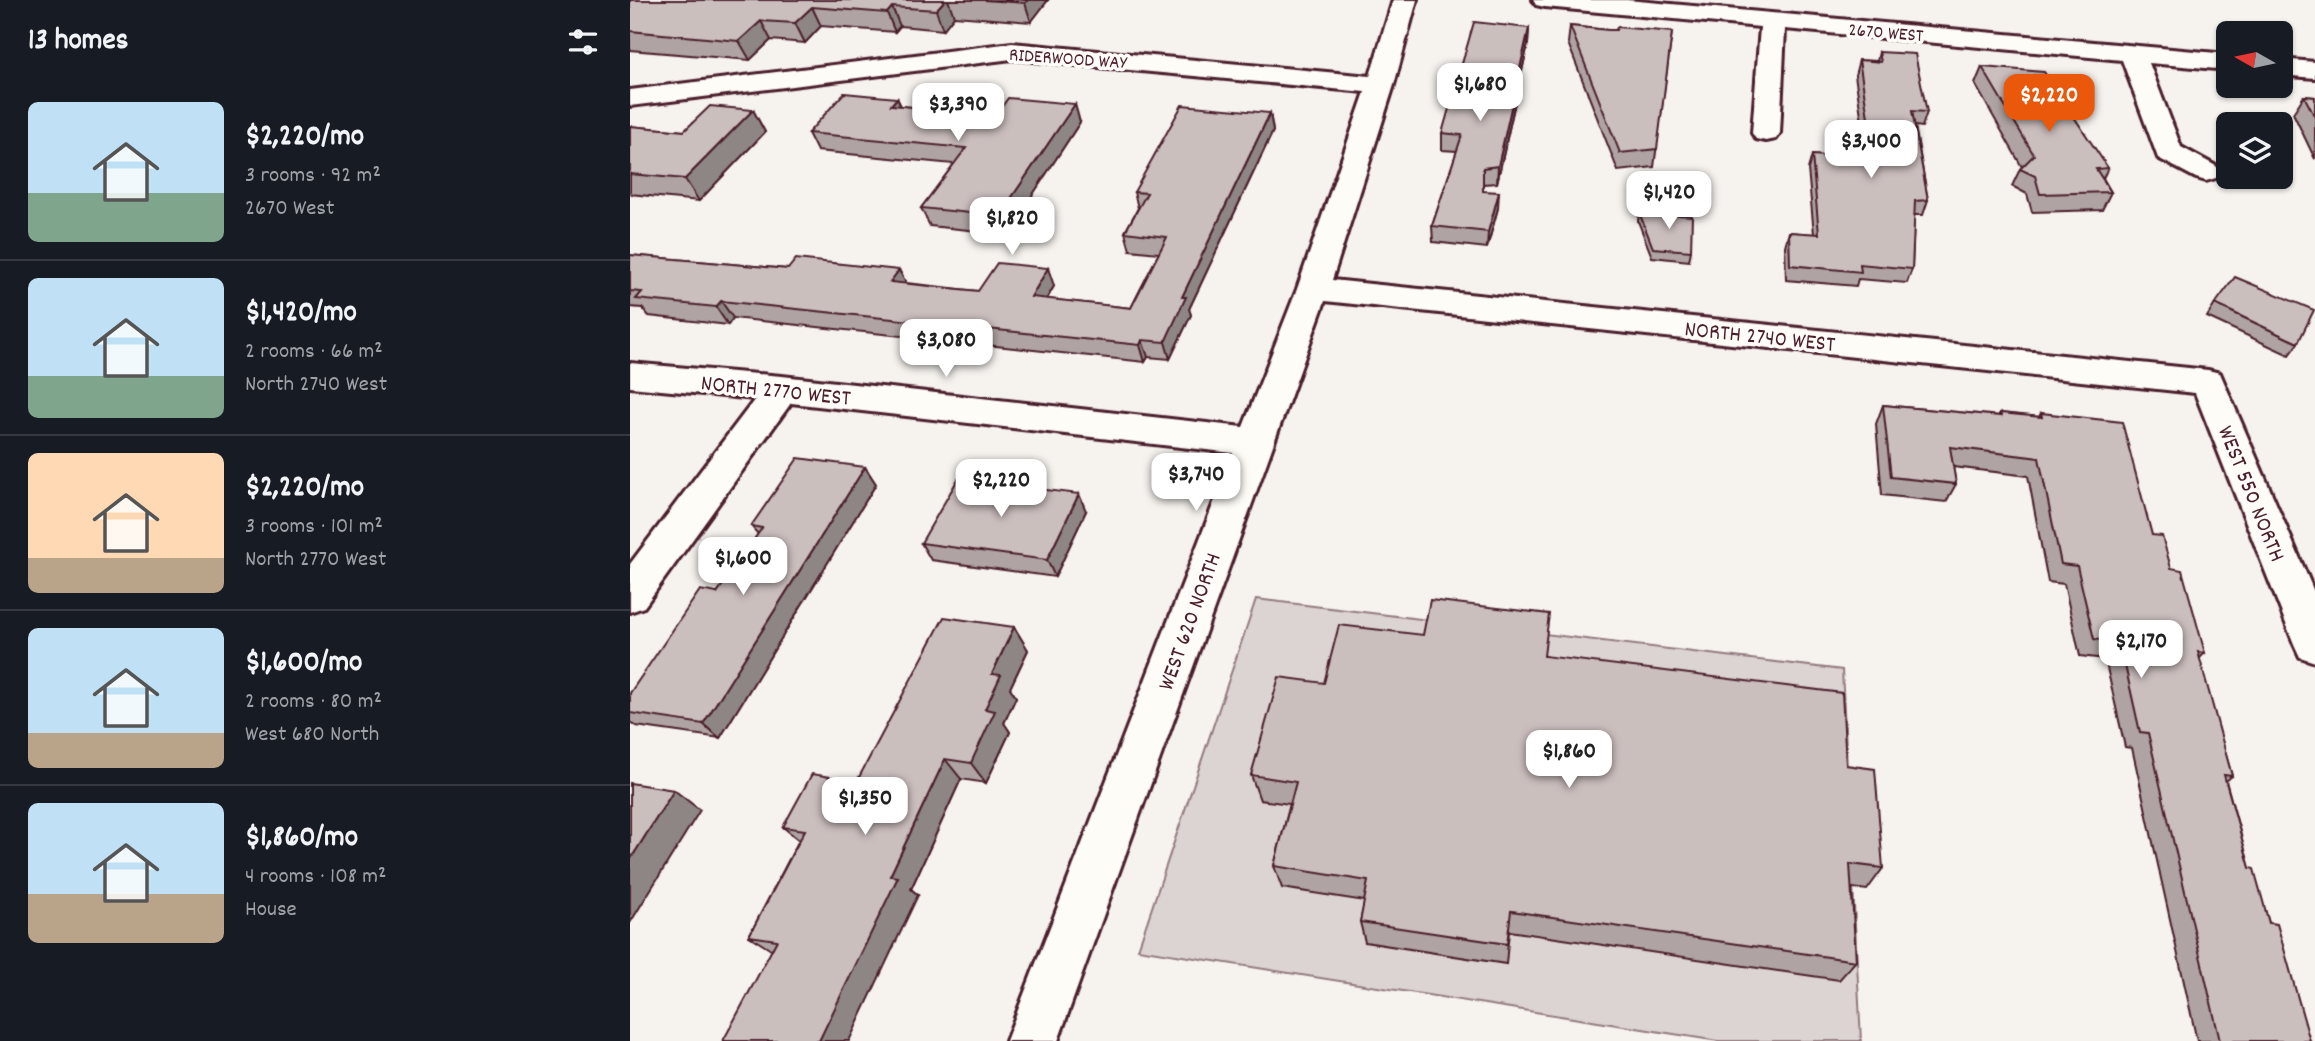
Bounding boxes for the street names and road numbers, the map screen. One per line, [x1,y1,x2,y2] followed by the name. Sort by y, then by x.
[1847,18,1925,51] street label: 2670 WEST
[1008,43,1129,78] street label: RIDERWOOD WAY
[1683,314,1837,363] street label: NORTH 2740 WEST
[699,368,852,417] street label: NORTH 2770 WEST
[2207,421,2292,567] street label: WEST 550 NORTH
[1151,549,1231,696] street label: WEST 620 NORTH

